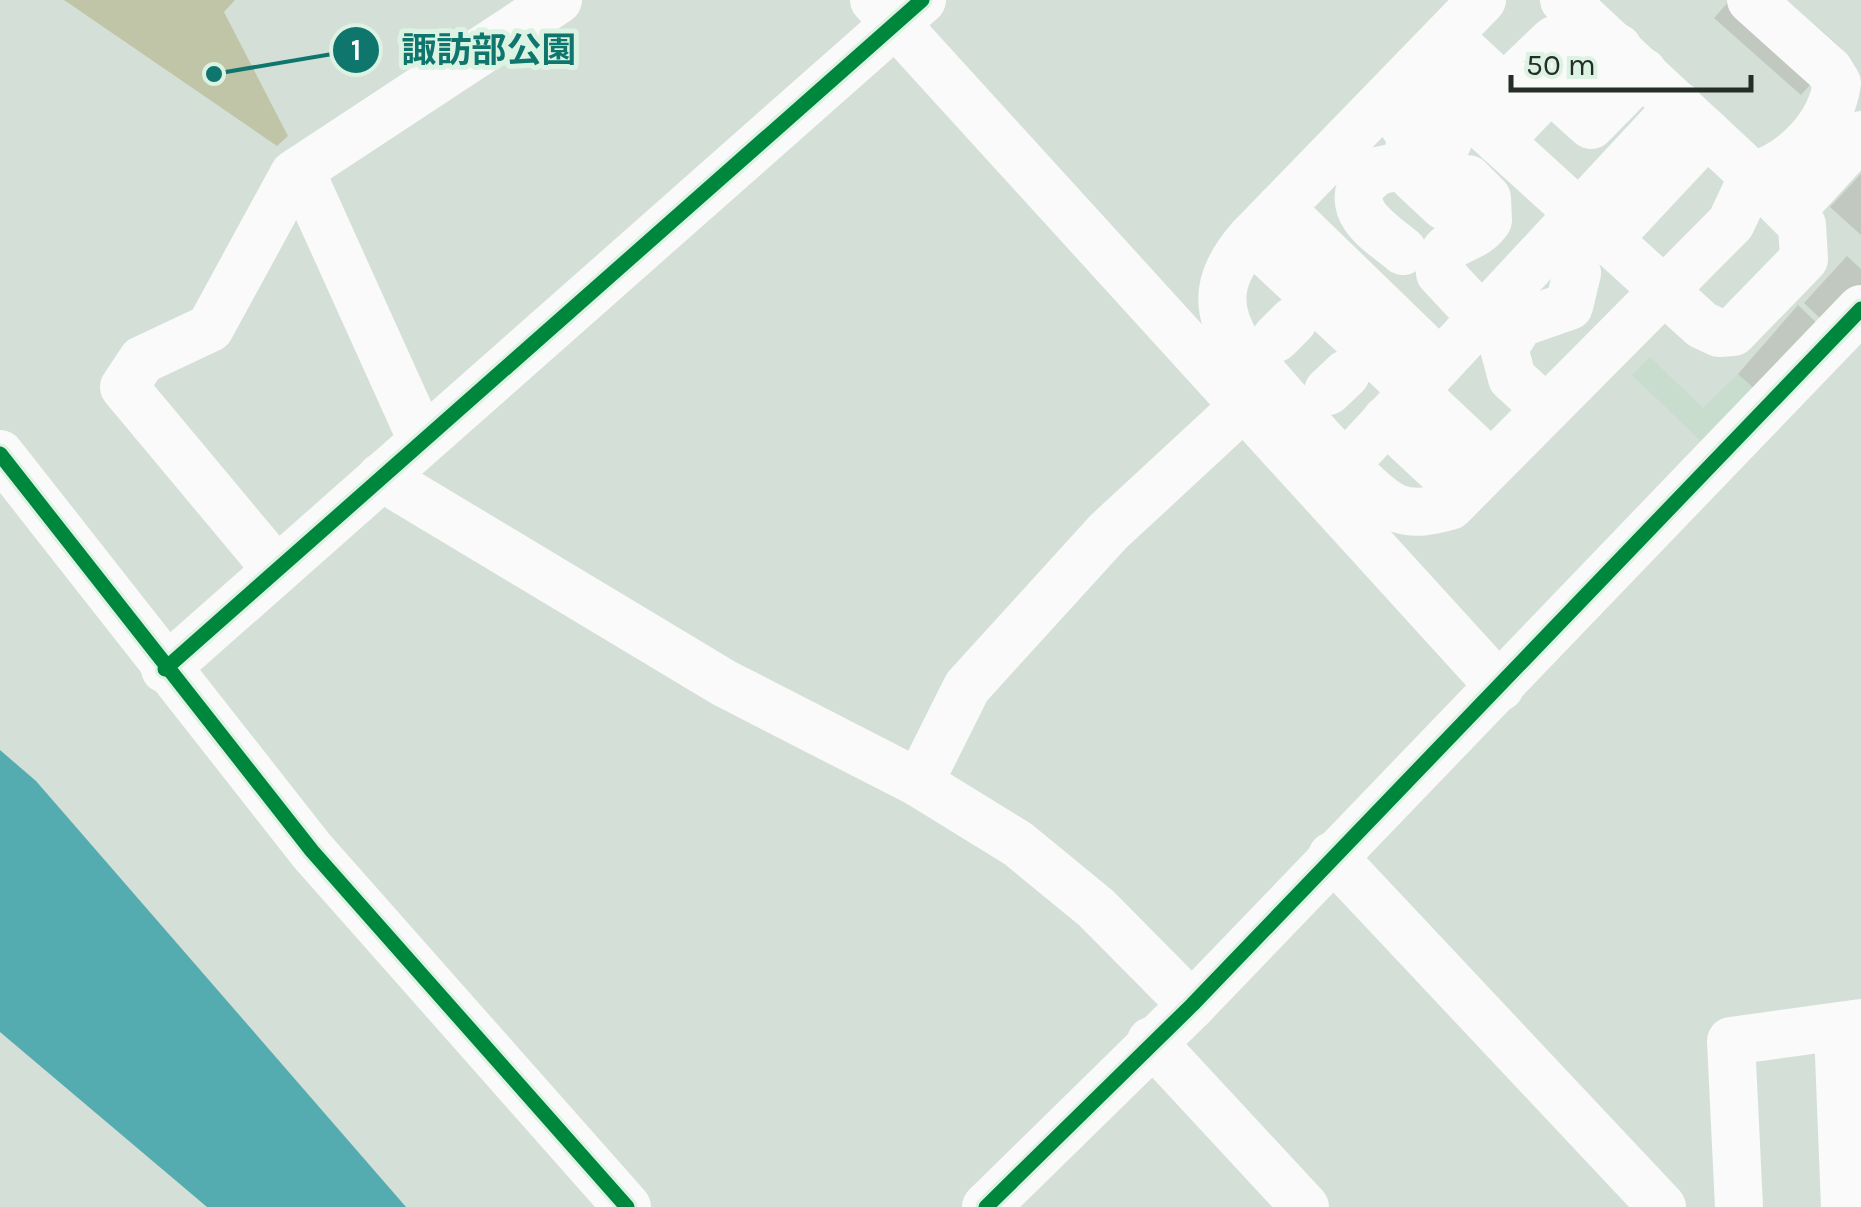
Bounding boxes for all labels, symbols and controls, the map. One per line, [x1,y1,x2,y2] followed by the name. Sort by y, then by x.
[331,17,596,82] callout: 諏訪部公園
[401,30,577,71] text: 諏訪部公園
[1511,30,1751,92] scale bar
[351,32,361,68] text: 1
[1526,47,1596,83] text: 50 m

